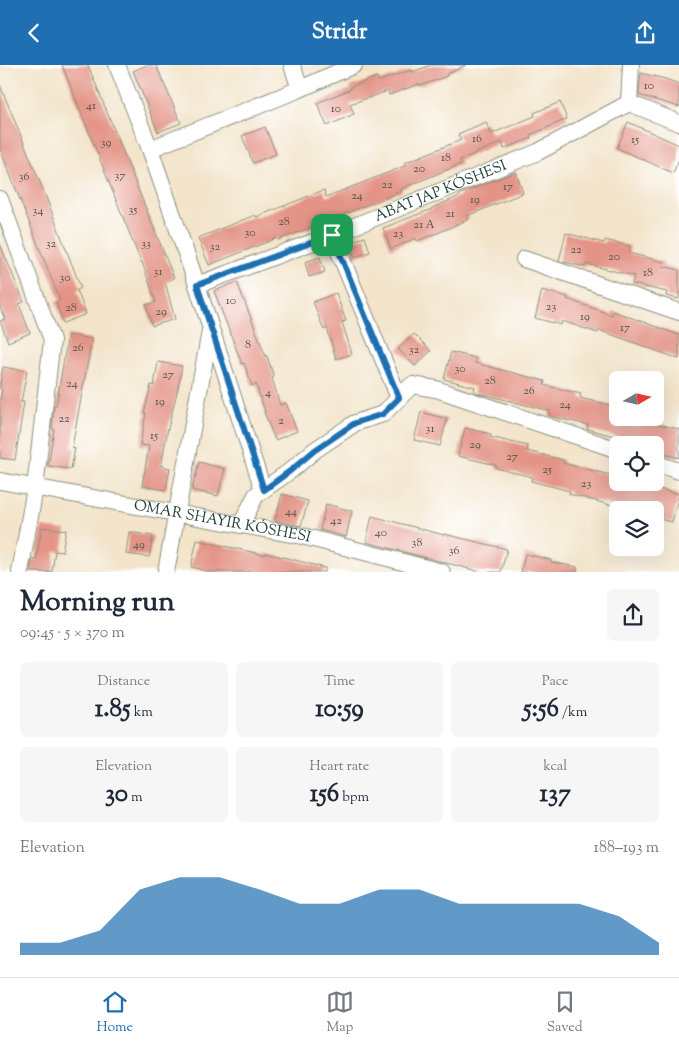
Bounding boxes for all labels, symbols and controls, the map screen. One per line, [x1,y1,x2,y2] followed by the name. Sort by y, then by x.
[312,17,367,49] text: Stridr
[20,19,48,47] icon: back
[631,19,659,47] icon: share
[644,77,654,95] house number: 10
[86,97,96,115] house number: 41
[331,100,341,118] house number: 10
[472,130,482,148] house number: 16
[631,131,639,149] house number: 15
[101,134,111,152] house number: 39
[441,149,451,167] house number: 18
[371,155,510,227] street label: ABAT JAP KÓSHESI
[413,160,425,178] house number: 20
[115,167,125,185] house number: 37
[19,168,29,186] house number: 36
[381,176,393,194] house number: 22
[503,178,513,196] house number: 17
[351,187,363,205] house number: 24
[470,191,480,209] house number: 19
[129,201,137,219] house number: 35
[33,202,43,220] house number: 34
[445,205,455,223] house number: 21
[278,213,290,231] house number: 28
[311,214,353,256] pin
[414,216,435,234] house number: 21 А
[318,221,346,249] icon: arrive
[244,224,256,242] house number: 30
[393,225,403,243] house number: 23
[46,235,57,253] house number: 32
[141,235,151,253] house number: 33
[210,238,221,256] house number: 32
[570,241,582,259] house number: 22
[608,248,620,266] house number: 20
[154,263,162,281] house number: 31
[643,264,653,282] house number: 18
[59,269,71,287] house number: 30
[226,292,236,310] house number: 10
[546,298,556,316] house number: 23
[65,299,77,317] house number: 28
[155,303,167,321] house number: 29
[580,308,590,326] house number: 19
[620,319,630,337] house number: 17
[245,336,251,354] house number: 8
[72,339,84,357] house number: 26
[409,341,420,359] house number: 32
[454,360,466,378] house number: 30
[162,366,174,384] house number: 27
[609,371,664,426] north arrow
[609,371,664,556] map controls
[484,372,496,390] house number: 28
[66,375,78,393] house number: 24
[523,382,535,400] house number: 26
[265,384,271,402] house number: 4
[155,393,165,411] house number: 19
[559,396,571,414] house number: 24
[58,410,70,428] house number: 22
[278,412,284,430] house number: 2
[426,420,434,438] house number: 31
[150,427,158,445] house number: 15
[469,436,481,454] house number: 29
[609,436,664,491] button: locate
[506,448,518,466] house number: 27
[542,461,552,479] house number: 25
[581,475,591,493] house number: 23
[132,495,313,548] street label: OMAR SHAYIR KÓSHESI
[609,501,664,556] button: layers
[285,503,297,521] house number: 44
[330,512,342,530] house number: 42
[375,524,387,542] house number: 40
[412,534,422,552] house number: 38
[133,536,145,554] house number: 49
[449,542,459,560] house number: 36
[20,583,175,623] text: Morning run
[607,589,659,641] button: share
[20,622,125,645] text: 09:45 · 5 × 370 m
[97,672,150,692] text: Distance
[324,672,355,692] text: Time
[542,672,569,692] text: Pace
[95,692,131,728] text: 1.85
[315,692,364,728] text: 10:59
[523,692,559,728] text: 5:56
[131,703,153,723] text: km
[559,703,587,723] text: /km
[95,757,152,777] text: Elevation
[310,757,369,777] text: Heart rate
[543,757,567,777] text: kcal
[105,777,128,813] text: 30
[310,777,339,813] text: 156
[540,777,571,813] text: 137
[128,788,143,808] text: m
[339,788,369,808] text: bpm
[20,837,85,860] text: Elevation
[594,837,659,860] text: 188–193 m
[96,988,133,1038] tab: Home
[326,988,354,1038] tab: Map
[547,988,583,1038] tab: Saved

